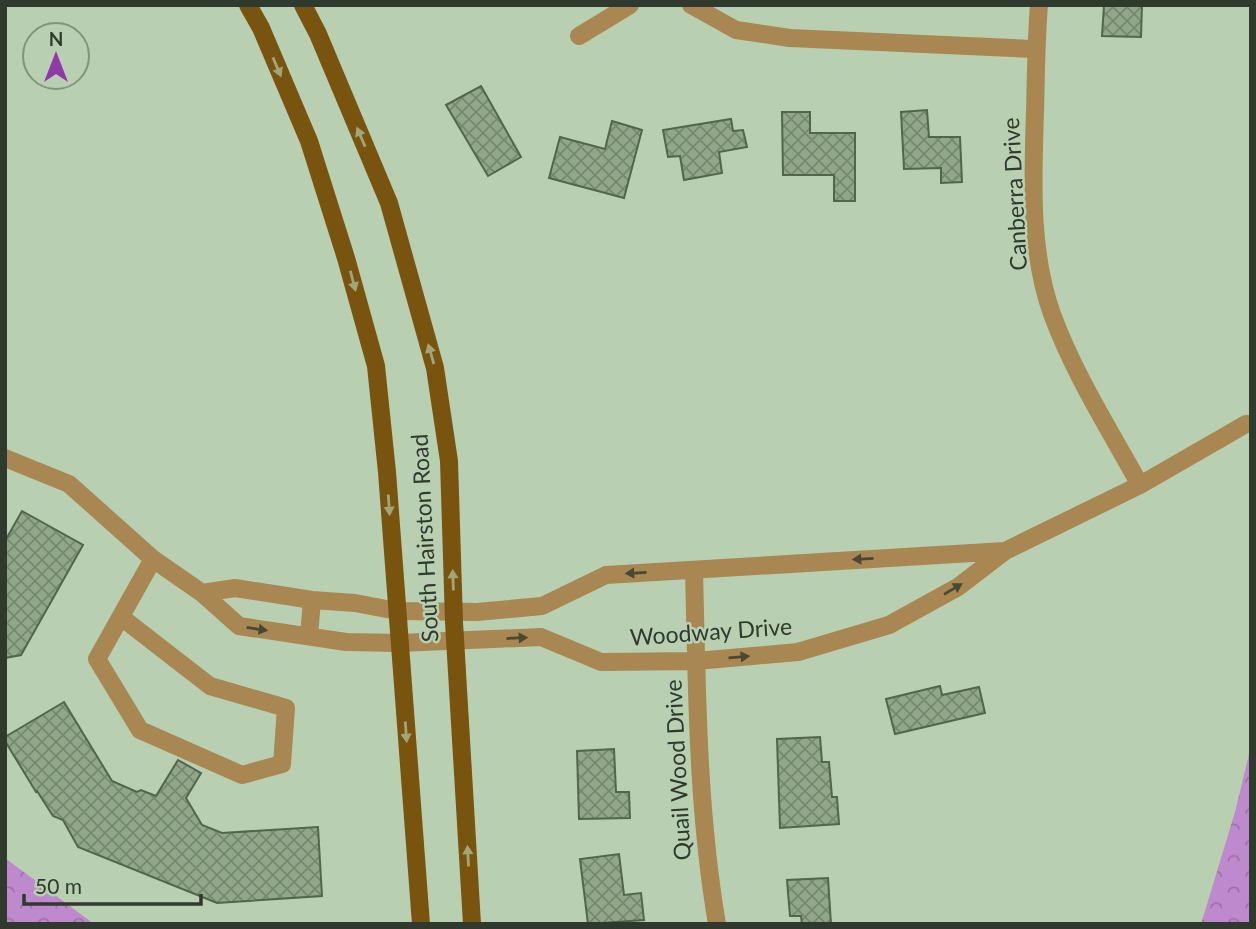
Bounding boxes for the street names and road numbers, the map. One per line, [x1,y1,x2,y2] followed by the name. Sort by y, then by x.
[996,117,1032,271] street label: Canberra Drive
[405,433,443,643] street label: South Hairston Road
[629,611,793,651] street label: Woodway Drive
[658,679,696,861] street label: Quail Wood Drive

